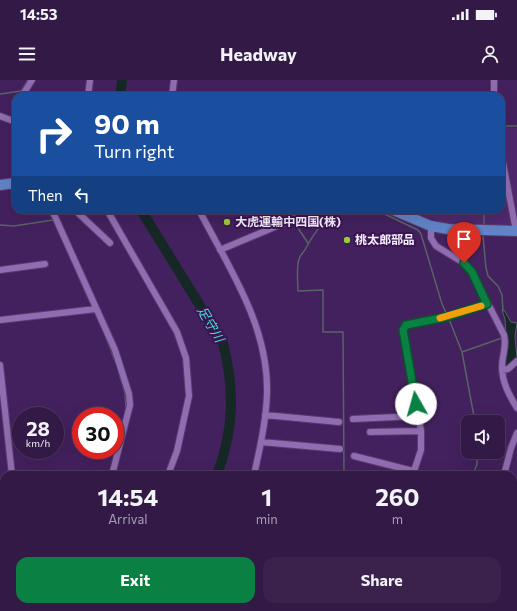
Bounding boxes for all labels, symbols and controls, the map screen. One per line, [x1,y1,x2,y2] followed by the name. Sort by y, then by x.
[20,5,57,23] text: 14:53
[16,43,38,65] icon: menu
[220,43,297,65] text: Headway
[479,43,501,65] icon: person
[94,106,160,140] text: 90 m
[28,108,80,160] icon: right
[94,140,174,162] text: Turn right
[71,184,93,206] icon: left
[28,186,63,204] text: Then
[235,214,341,228] place label: 大虎運輸中四国(株)
[222,217,232,227] marker: 大虎運輸中四国(株)
[447,222,481,263] pin
[453,228,475,250] icon: arrive
[355,232,415,246] place label: 桃太郎部品
[342,235,352,245] marker: 桃太郎部品
[194,303,229,347] water label: 足守川
[395,383,437,425] position arrow
[72,407,124,459] speed limit sign: 30
[461,415,505,459] map controls
[461,415,505,459] button: sound
[26,416,50,440] text: 28
[26,437,50,449] text: km/h
[97,482,158,511] text: 14:54
[261,482,272,511] text: 1
[375,482,420,511] text: 260
[108,511,147,527] text: Arrival
[256,511,278,527] text: min
[392,511,403,527] text: m
[16,557,255,603] button: Exit
[263,557,501,603] button: Share

